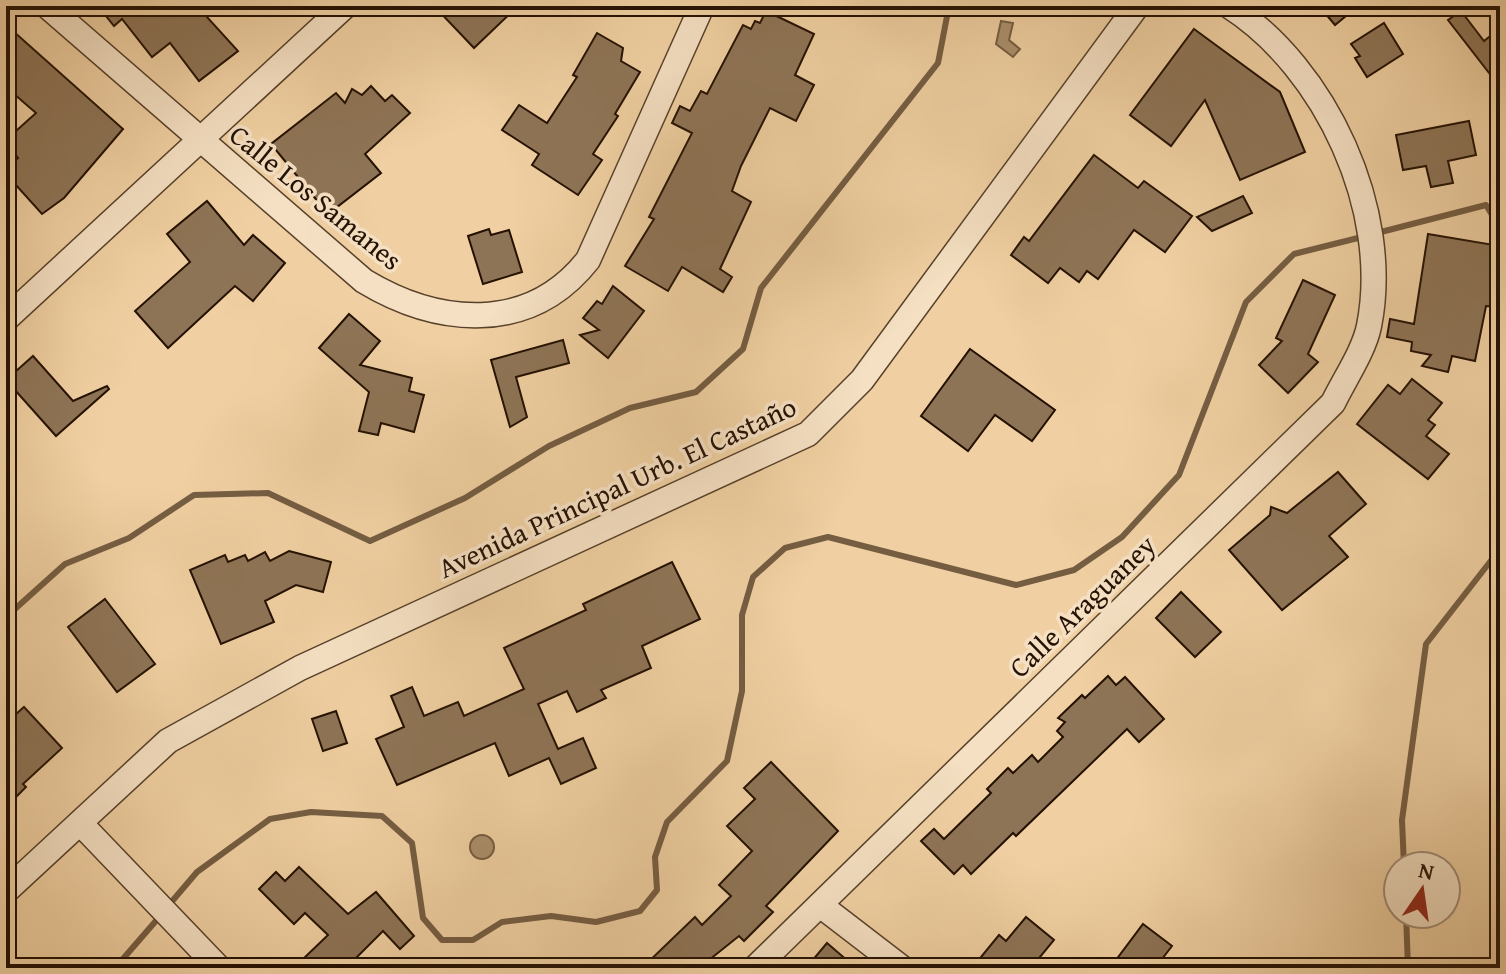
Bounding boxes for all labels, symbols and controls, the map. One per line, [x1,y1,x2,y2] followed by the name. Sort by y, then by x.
[221,114,411,279] street label: Calle Los Samanes
[431,385,803,588] street label: Avenida Principal Urb. El Castaño
[999,525,1164,686] street label: Calle Araguaney
[1382,850,1462,930] north arrow
[1416,853,1438,888] text: N

